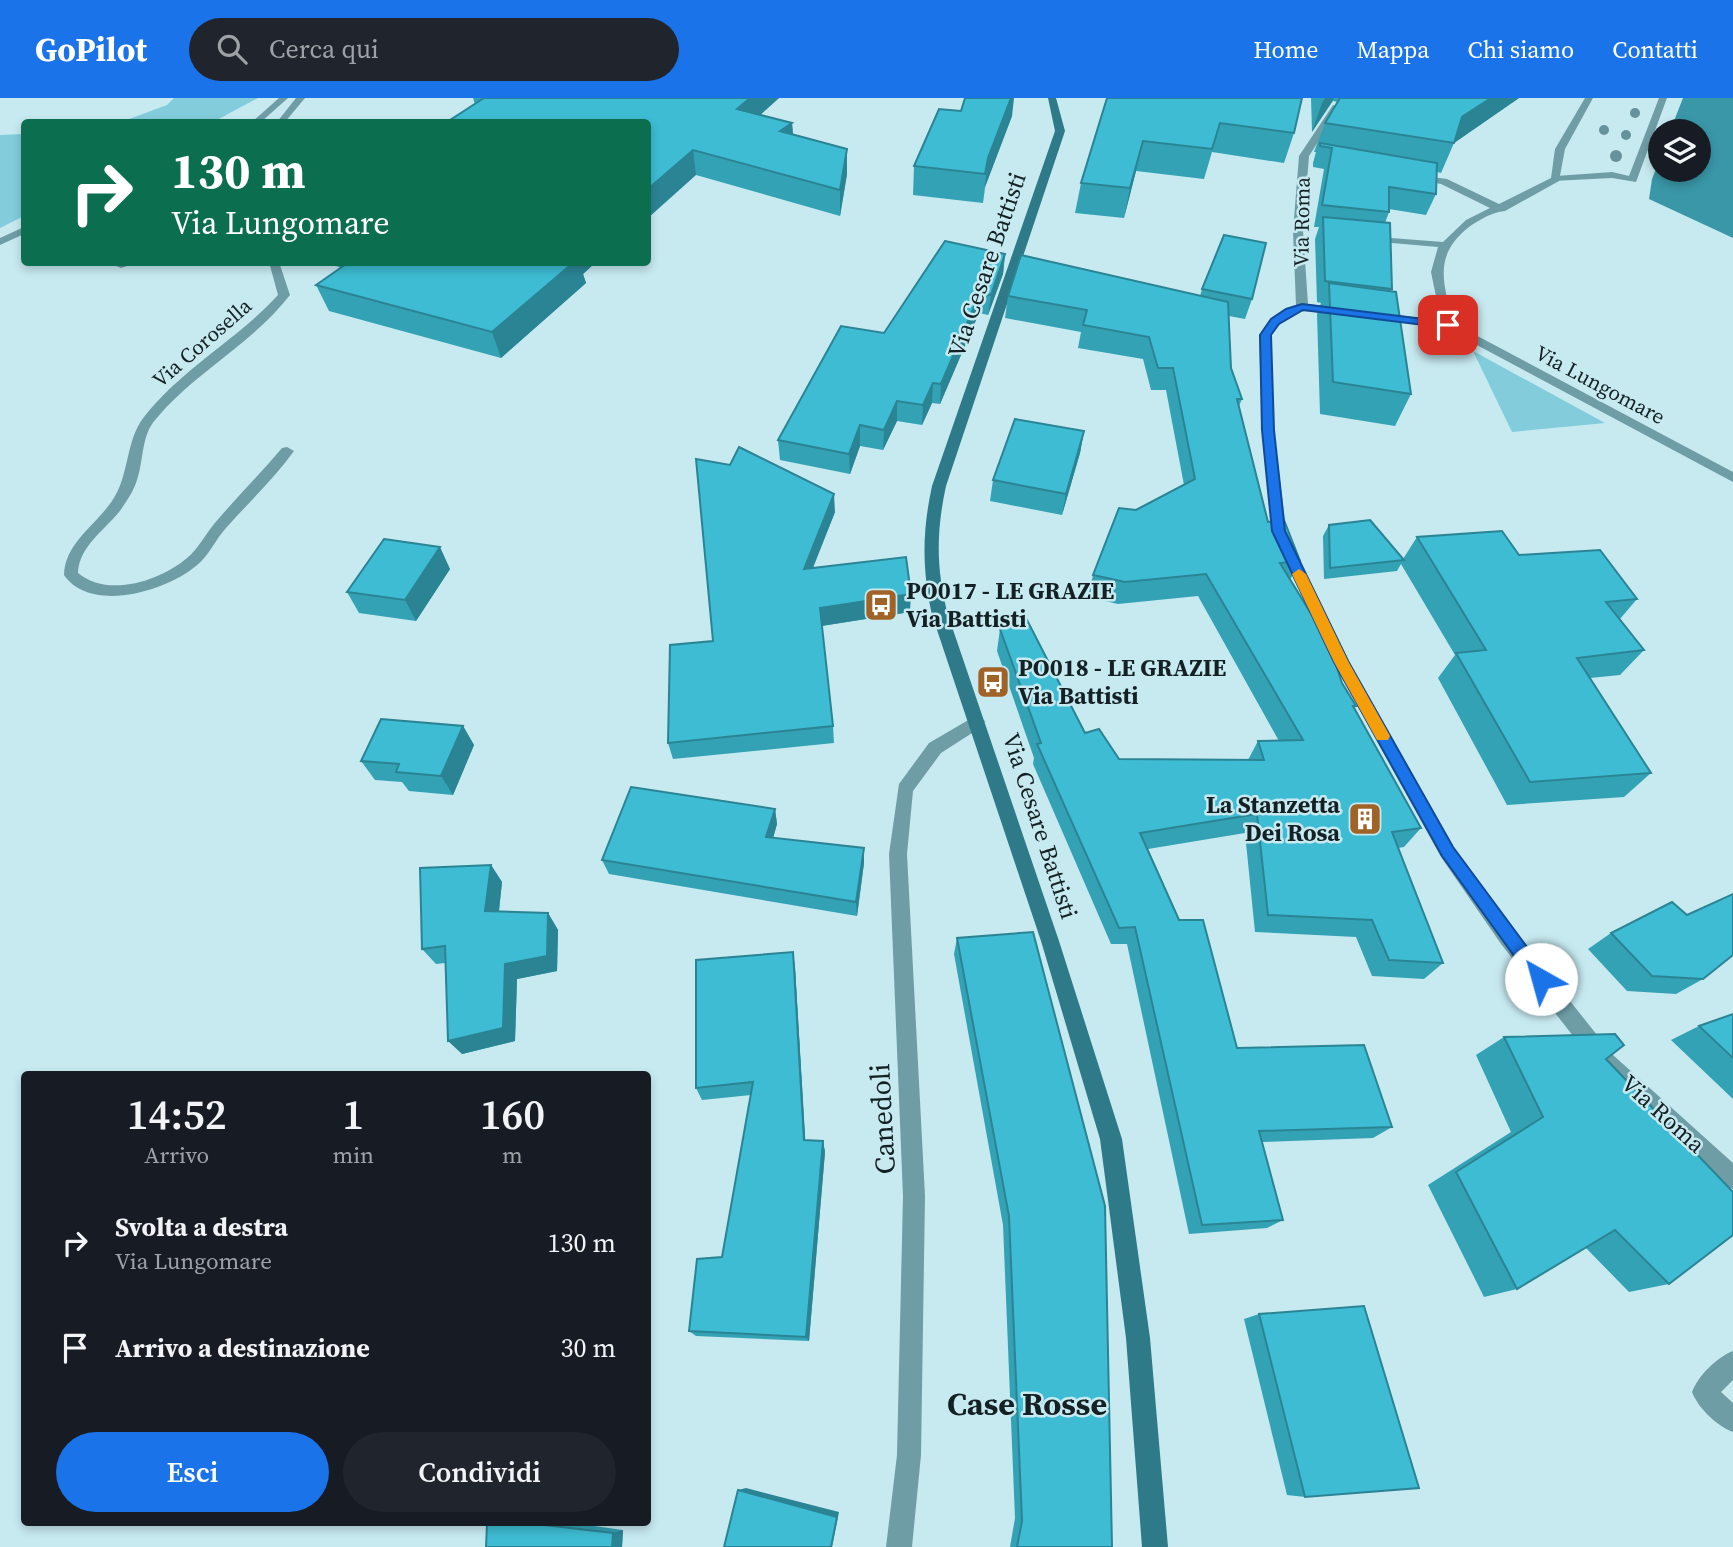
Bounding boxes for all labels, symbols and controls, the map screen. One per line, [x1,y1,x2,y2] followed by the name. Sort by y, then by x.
[189,18,679,81] search box
[35,27,147,72] text: GoPilot
[213,30,251,68] icon: search
[269,31,379,67] text: Cerca qui
[1253,33,1319,66] text: Home
[1357,33,1429,66] text: Mappa
[1467,33,1574,66] text: Chi siamo
[1612,33,1698,66] text: Contatti
[1648,119,1711,182] map controls
[1648,119,1711,182] button: layers
[171,137,306,204] text: 130 m
[56,147,147,238] icon: right
[939,168,1034,362] street label: Via Cesare Battisti
[1286,176,1317,267] street label: Via Roma
[171,201,390,245] text: Via Lungomare
[146,291,258,394] street label: Via Corosella
[1418,295,1478,355] pin
[1429,306,1467,344] icon: arrive
[1530,338,1670,431] street label: Via Lungomare
[906,574,1114,635] place label: PO017 - LE GRAZIE Via Battisti
[862,586,900,624] bus stop icon: PO017 - LE GRAZIE Via Battisti
[1018,651,1226,712] place label: PO018 - LE GRAZIE Via Battisti
[974,663,1012,701] bus stop icon: PO018 - LE GRAZIE Via Battisti
[995,729,1086,923] street label: Via Cesare Battisti
[1206,788,1340,849] place label: La Stanzetta Dei Rosa
[1346,800,1384,838] building icon: La Stanzetta Dei Rosa
[1504,942,1578,1016] position arrow
[860,1063,904,1175] street label: Canedoli
[1614,1067,1713,1161] street label: Via Roma
[127,1085,227,1143] text: 14:52
[342,1085,364,1143] text: 1
[480,1085,545,1143] text: 160
[144,1139,209,1171] text: Arrivo
[332,1139,374,1171] text: min
[502,1139,523,1171] text: m
[115,1209,288,1245] text: Svolta a destra
[56,1224,94,1262] icon: right
[548,1225,616,1261] text: 130 m
[115,1245,272,1277] text: Via Lungomare
[56,1329,94,1367] icon: arrive
[115,1330,370,1366] text: Arrivo a destinazione
[561,1330,616,1366] text: 30 m
[947,1382,1107,1426] district label: Case Rosse
[56,1432,329,1512] button: Esci
[343,1432,616,1512] button: Condividi

